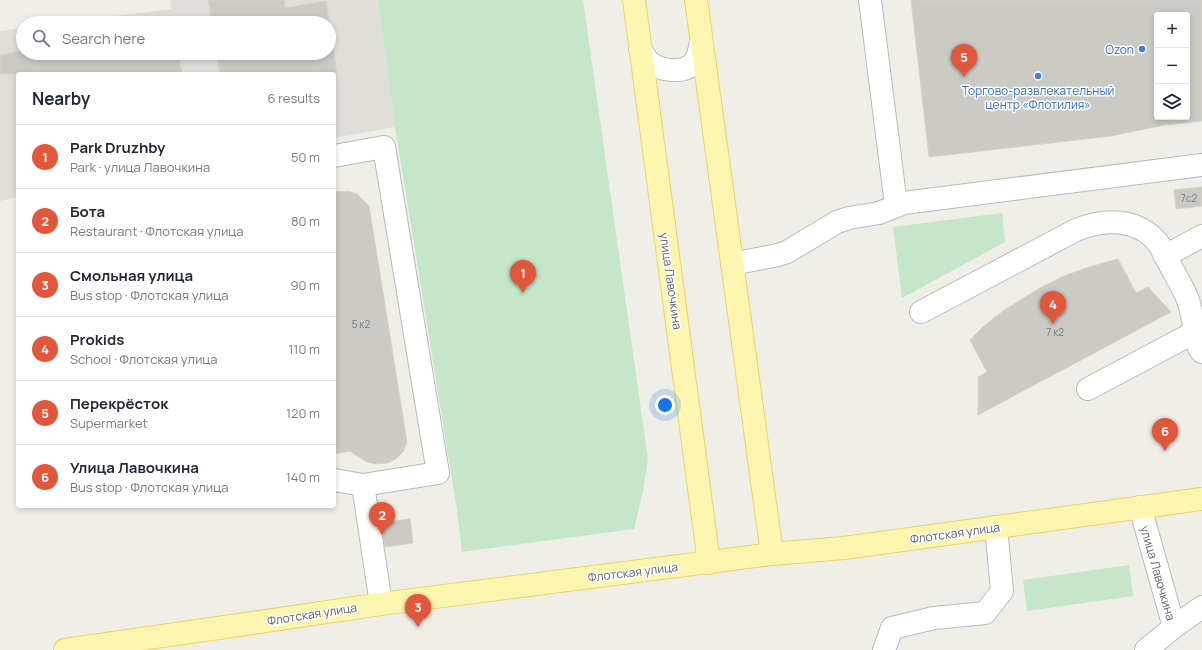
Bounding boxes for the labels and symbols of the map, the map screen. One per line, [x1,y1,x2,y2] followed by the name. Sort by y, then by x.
[1105,41,1134,58] place label: Ozon
[951,44,977,77] pin: 5
[1137,44,1147,54] marker: Ozon
[1033,71,1043,81] marker: Торгово-развлекательный центр «Флотилия»
[962,82,1114,113] place label: Торгово-развлекательный центр «Флотилия»
[1181,191,1197,205] house number: 7с2
[656,231,686,331] street label: улица Лавочкина
[510,260,536,293] pin: 1
[1040,291,1066,324] pin: 4
[352,317,371,331] house number: 5 к2
[1046,325,1064,339] house number: 7 к2
[655,395,675,415] your location
[1152,418,1178,451] pin: 6
[369,502,395,535] pin: 2
[909,518,1001,548] street label: Флотская улица
[1136,524,1180,622] street label: улица Лавочкина
[587,558,679,586] street label: Флотская улица
[405,594,431,627] pin: 3
[266,599,358,629] street label: Флотская улица

